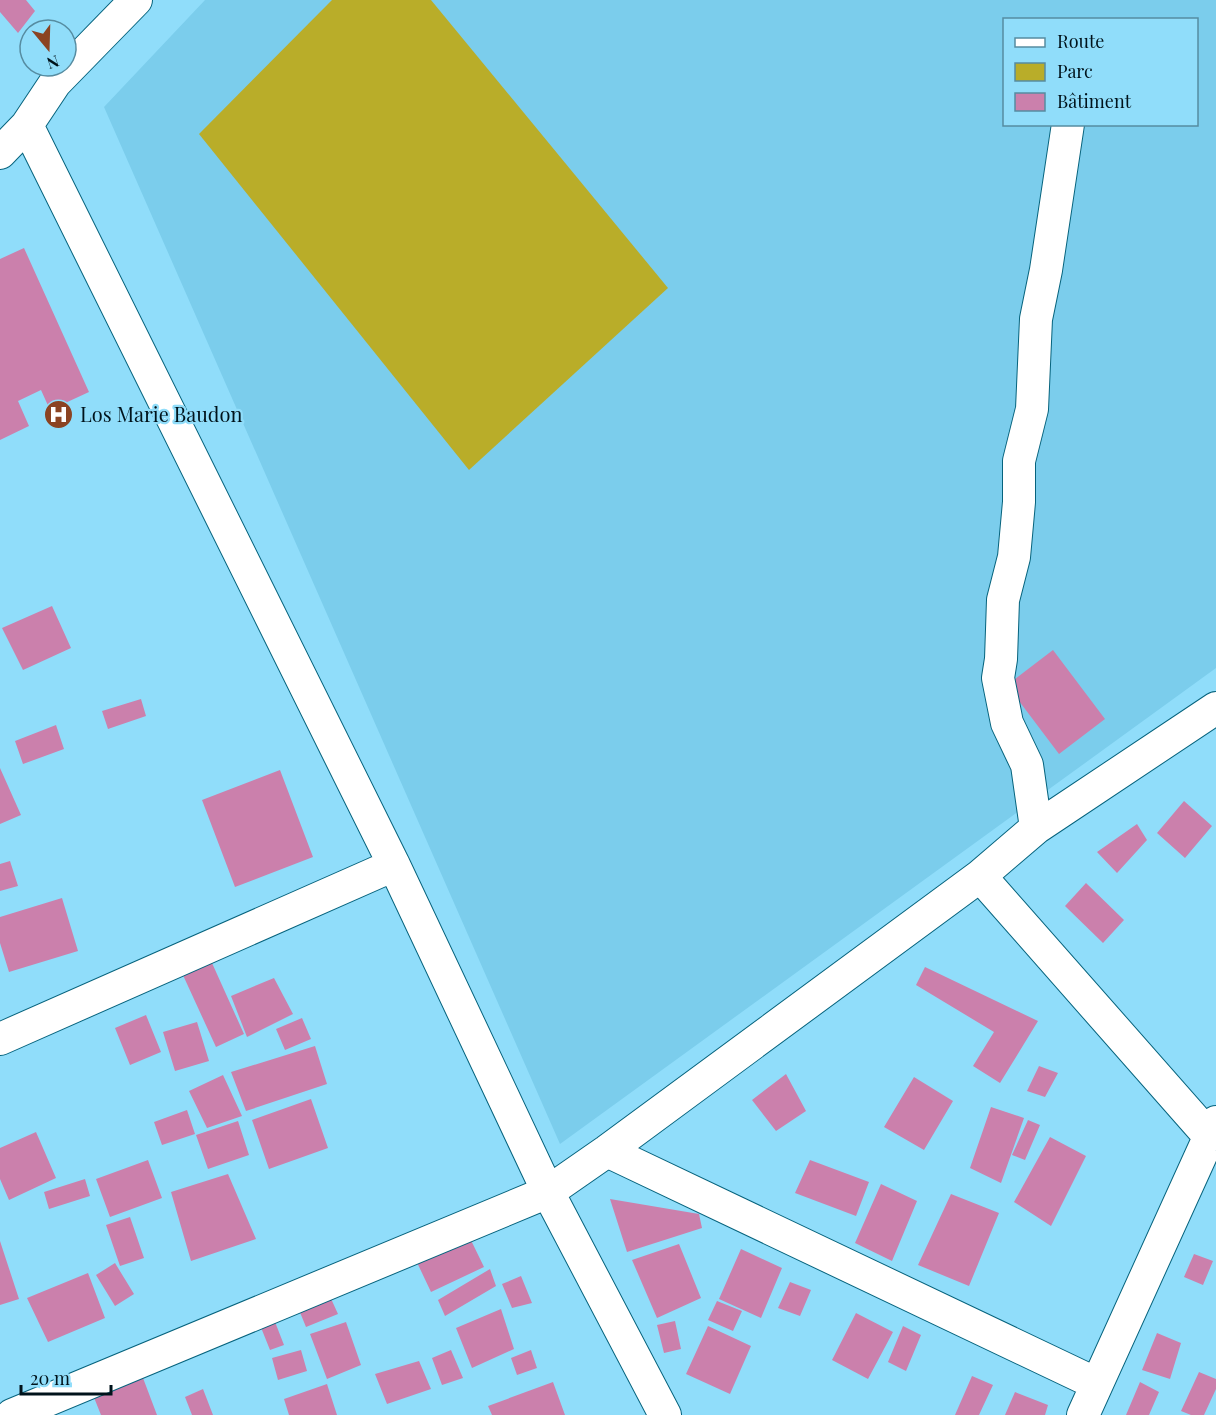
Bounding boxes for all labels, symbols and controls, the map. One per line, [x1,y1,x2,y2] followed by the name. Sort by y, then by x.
[18,18,78,78] north arrow
[1003,18,1198,126] legend
[1057,29,1104,53] text: Route
[44,51,62,75] text: N
[1057,59,1093,83] text: Parc
[1057,89,1132,113] text: Bâtiment
[43,399,75,431] hospital icon: Los Marie Baudon
[80,400,242,427] place label: Los Marie Baudon
[21,1358,111,1396] scale bar
[30,1366,70,1390] text: 20 m

